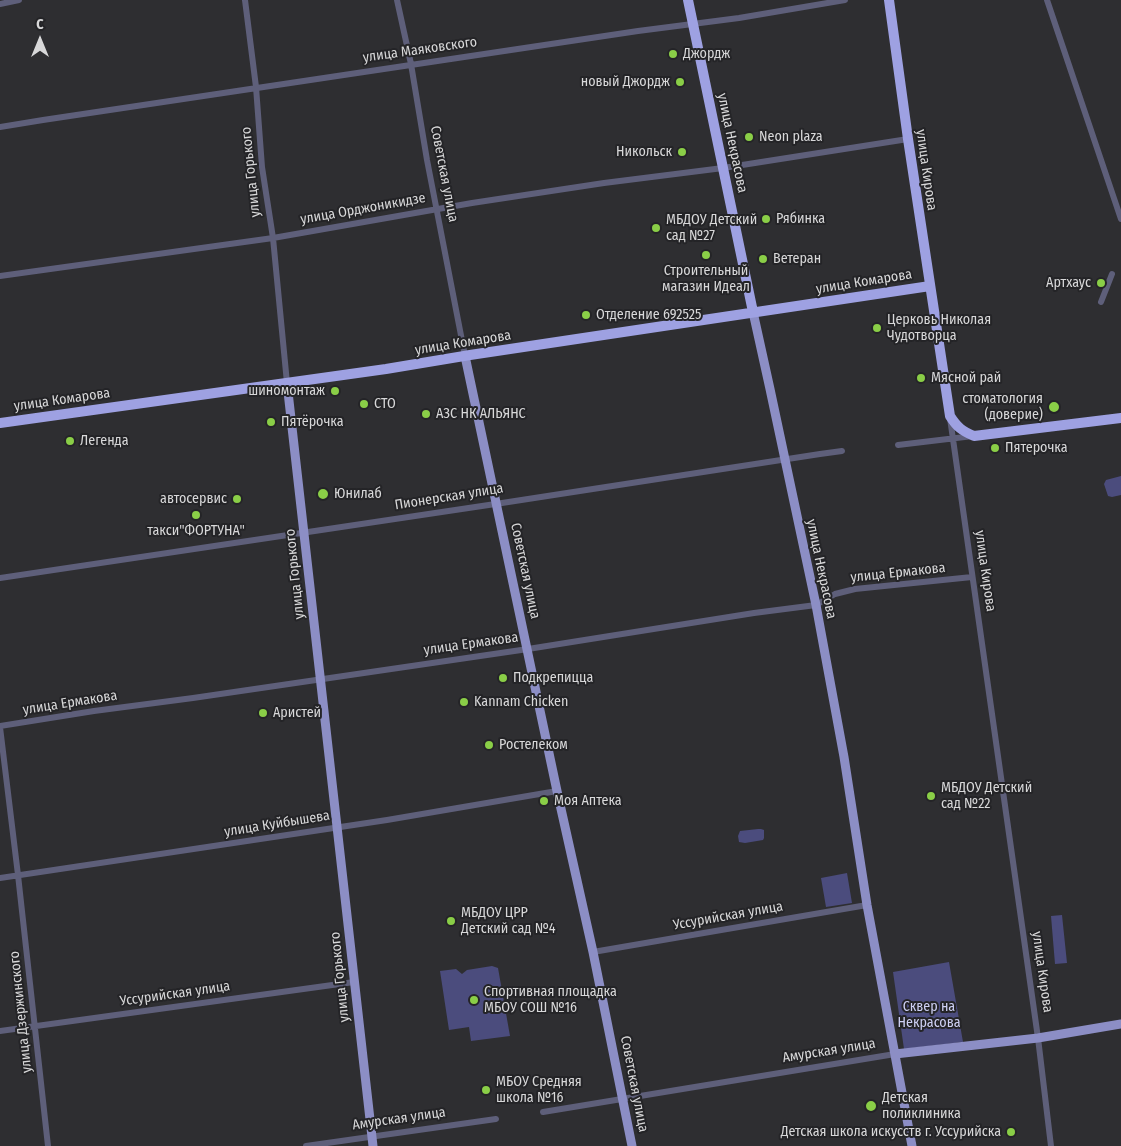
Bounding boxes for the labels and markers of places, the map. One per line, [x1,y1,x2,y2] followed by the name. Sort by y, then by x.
[683,46,730,62] place label: Джордж
[667,48,679,60] marker: Джордж
[581,74,670,90] place label: новый Джордж
[674,76,686,88] marker: новый Джордж
[759,129,823,145] place label: Neon plaza
[743,131,755,143] marker: Neon plaza
[616,144,672,160] place label: Никольск
[676,146,688,158] marker: Никольск
[776,211,825,227] place label: Рябинка
[666,212,757,244] place label: МБДОУ Детский сад №27
[760,213,772,225] marker: Рябинка
[650,222,662,234] marker: МБДОУ Детский сад №27
[700,249,712,261] marker: Строительный магазин Идеал
[773,251,821,267] place label: Ветеран
[757,253,769,265] marker: Ветеран
[662,263,750,296] place label: Строительный магазин Идеал
[1046,275,1091,291] place label: Артхаус
[1095,277,1107,289] marker: Артхаус
[596,307,701,323] place label: Отделение 692525
[580,309,592,321] marker: Отделение 692525
[887,312,991,344] place label: Церковь Николая Чудотворца
[871,322,883,334] marker: Церковь Николая Чудотворца
[931,370,1001,386] place label: Мясной рай
[915,372,927,384] marker: Мясной рай
[248,383,325,399] place label: шиномонтаж
[329,385,341,397] marker: шиномонтаж
[962,391,1043,424] place label: стоматология (доверие)
[374,396,396,412] place label: СТО
[358,398,370,410] marker: СТО
[1047,400,1061,414] marker: стоматология (доверие)
[436,406,526,422] place label: АЗС НК АЛЬЯНС
[420,408,432,420] marker: АЗС НК АЛЬЯНС
[281,414,344,430] place label: Пятёрочка
[265,416,277,428] marker: Пятёрочка
[80,433,129,449] place label: Легенда
[64,435,76,447] marker: Легенда
[1005,440,1068,456] place label: Пятерочка
[989,442,1001,454] marker: Пятерочка
[334,486,382,502] place label: Юнилаб
[316,487,330,501] marker: Юнилаб
[160,491,227,507] place label: автосервис
[231,493,243,505] marker: автосервис
[190,509,202,521] marker: такси"ФОРТУНА"
[147,523,245,539] place label: такси"ФОРТУНА"
[513,670,593,686] place label: Подкрепицца
[497,672,509,684] marker: Подкрепицца
[474,694,568,710] place label: Kannam Chicken
[458,696,470,708] marker: Kannam Chicken
[273,705,321,721] place label: Аристей
[257,707,269,719] marker: Аристей
[499,737,568,753] place label: Ростелеком
[483,739,495,751] marker: Ростелеком
[941,780,1032,812] place label: МБДОУ Детский сад №22
[925,790,937,802] marker: МБДОУ Детский сад №22
[554,793,622,809] place label: Моя Аптека
[538,795,550,807] marker: Моя Аптека
[461,905,556,938] place label: МБДОУ ЦРР Детский сад №4
[445,915,457,927] marker: МБДОУ ЦРР Детский сад №4
[484,984,617,1016] place label: Спортивная площадка МБОУ СОШ №16
[468,994,480,1006] marker: Спортивная площадка МБОУ СОШ №16
[496,1074,582,1106] place label: МБОУ Средняя школа №16
[480,1084,492,1096] marker: МБОУ Средняя школа №16
[882,1090,961,1122] place label: Детская поликлиника
[864,1099,878,1113] marker: Детская поликлиника
[781,1124,1001,1140] place label: Детская школа искусств г. Уссурийска
[1005,1126,1017,1138] marker: Детская школа искусств г. Уссурийска

